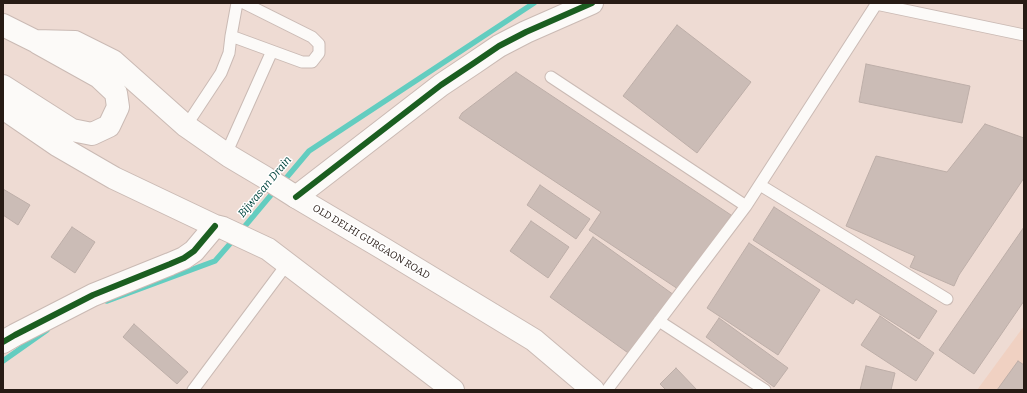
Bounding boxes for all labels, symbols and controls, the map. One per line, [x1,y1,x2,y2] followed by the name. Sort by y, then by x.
[235,154,295,220] water label: Bijwasan Drain
[310,202,432,282] street label: OLD DELHI GURGAON ROAD

